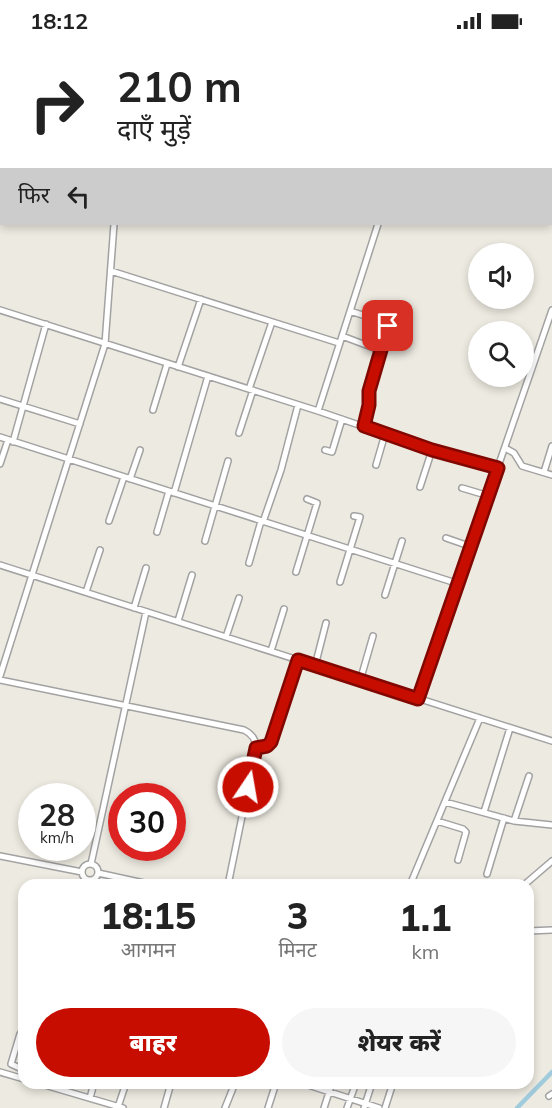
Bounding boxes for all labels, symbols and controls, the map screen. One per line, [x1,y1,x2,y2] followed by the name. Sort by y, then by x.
[30,7,88,35] text: 18:12
[117,60,242,113] text: 210 m
[18,66,96,144] icon: right
[117,112,191,146] text: दाएँ मुड़ें
[62,180,95,213] icon: left
[18,181,50,209] text: फिर
[468,243,534,387] map controls
[468,243,534,309] button: sound
[362,300,413,351] pin
[371,309,404,342] icon: arrive
[468,321,534,387] button: search
[216,755,280,819] position arrow
[108,783,186,861] speed limit sign: 30
[39,796,75,834] text: 28
[40,828,74,847] text: km/h
[100,893,196,938] text: 18:15
[287,893,308,938] text: 3
[399,895,452,940] text: 1.1
[121,937,176,962] text: आगमन
[278,937,317,962] text: मिनट
[411,939,439,964] text: km
[36,1008,270,1077] button: बाहर
[282,1008,516,1077] button: शेयर करें

